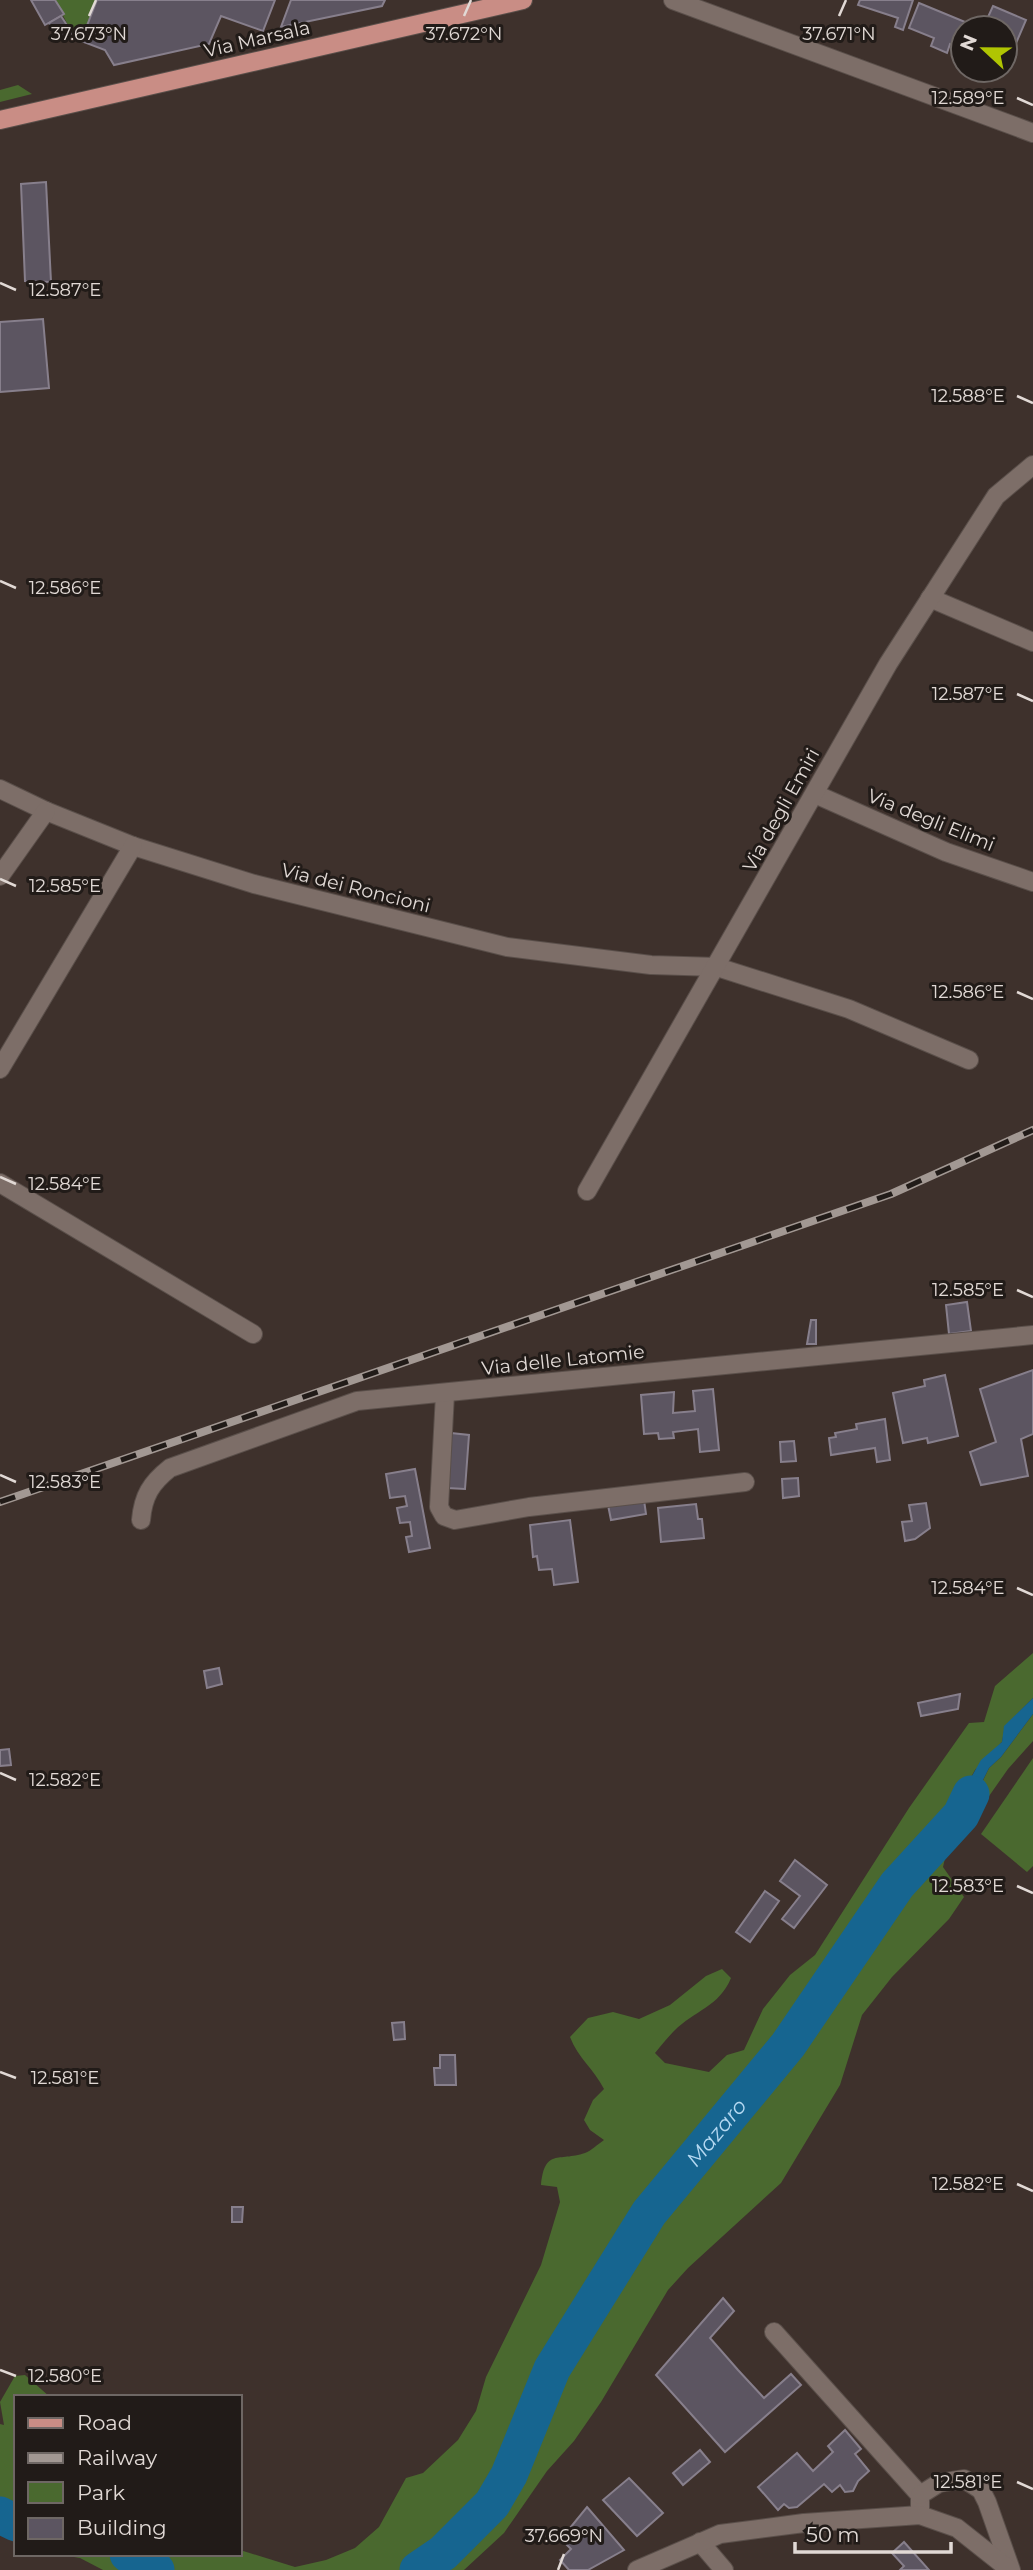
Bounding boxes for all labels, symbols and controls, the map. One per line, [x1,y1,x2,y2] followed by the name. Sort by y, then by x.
[949,14,1019,84] north arrow
[202,16,312,62] street label: Via Marsala
[51,23,127,45] text: 37.673°N
[425,23,503,45] text: 37.672°N
[802,23,876,45] text: 37.671°N
[955,31,982,54] text: N
[932,87,1004,109] text: 12.589°E
[29,279,101,301] text: 12.587°E
[931,385,1005,407] text: 12.588°E
[29,577,101,599] text: 12.586°E
[932,683,1004,705] text: 12.587°E
[738,744,824,876] street label: Via degli Emiri
[864,784,998,856] street label: Via degli Elimi
[279,858,433,918] street label: Via dei Roncioni
[29,875,101,897] text: 12.585°E
[932,981,1004,1003] text: 12.586°E
[28,1173,102,1195] text: 12.584°E
[932,1279,1004,1301] text: 12.585°E
[480,1340,646,1380] street label: Via delle Latomie
[29,1471,101,1493] text: 12.583°E
[931,1577,1005,1599] text: 12.584°E
[29,1769,101,1791] text: 12.582°E
[932,1875,1004,1897] text: 12.583°E
[31,2067,99,2089] text: 12.581°E
[681,2093,751,2171] water label: Mazaro
[932,2173,1004,2195] text: 12.582°E
[28,2365,102,2387] text: 12.580°E
[14,2395,242,2556] legend
[77,2410,132,2435] text: Road
[77,2445,158,2470] text: Railway
[934,2471,1002,2493] text: 12.581°E
[77,2480,125,2505] text: Park
[795,2510,951,2554] scale bar
[77,2515,167,2540] text: Building
[806,2522,860,2547] text: 50 m
[525,2525,603,2547] text: 37.669°N

